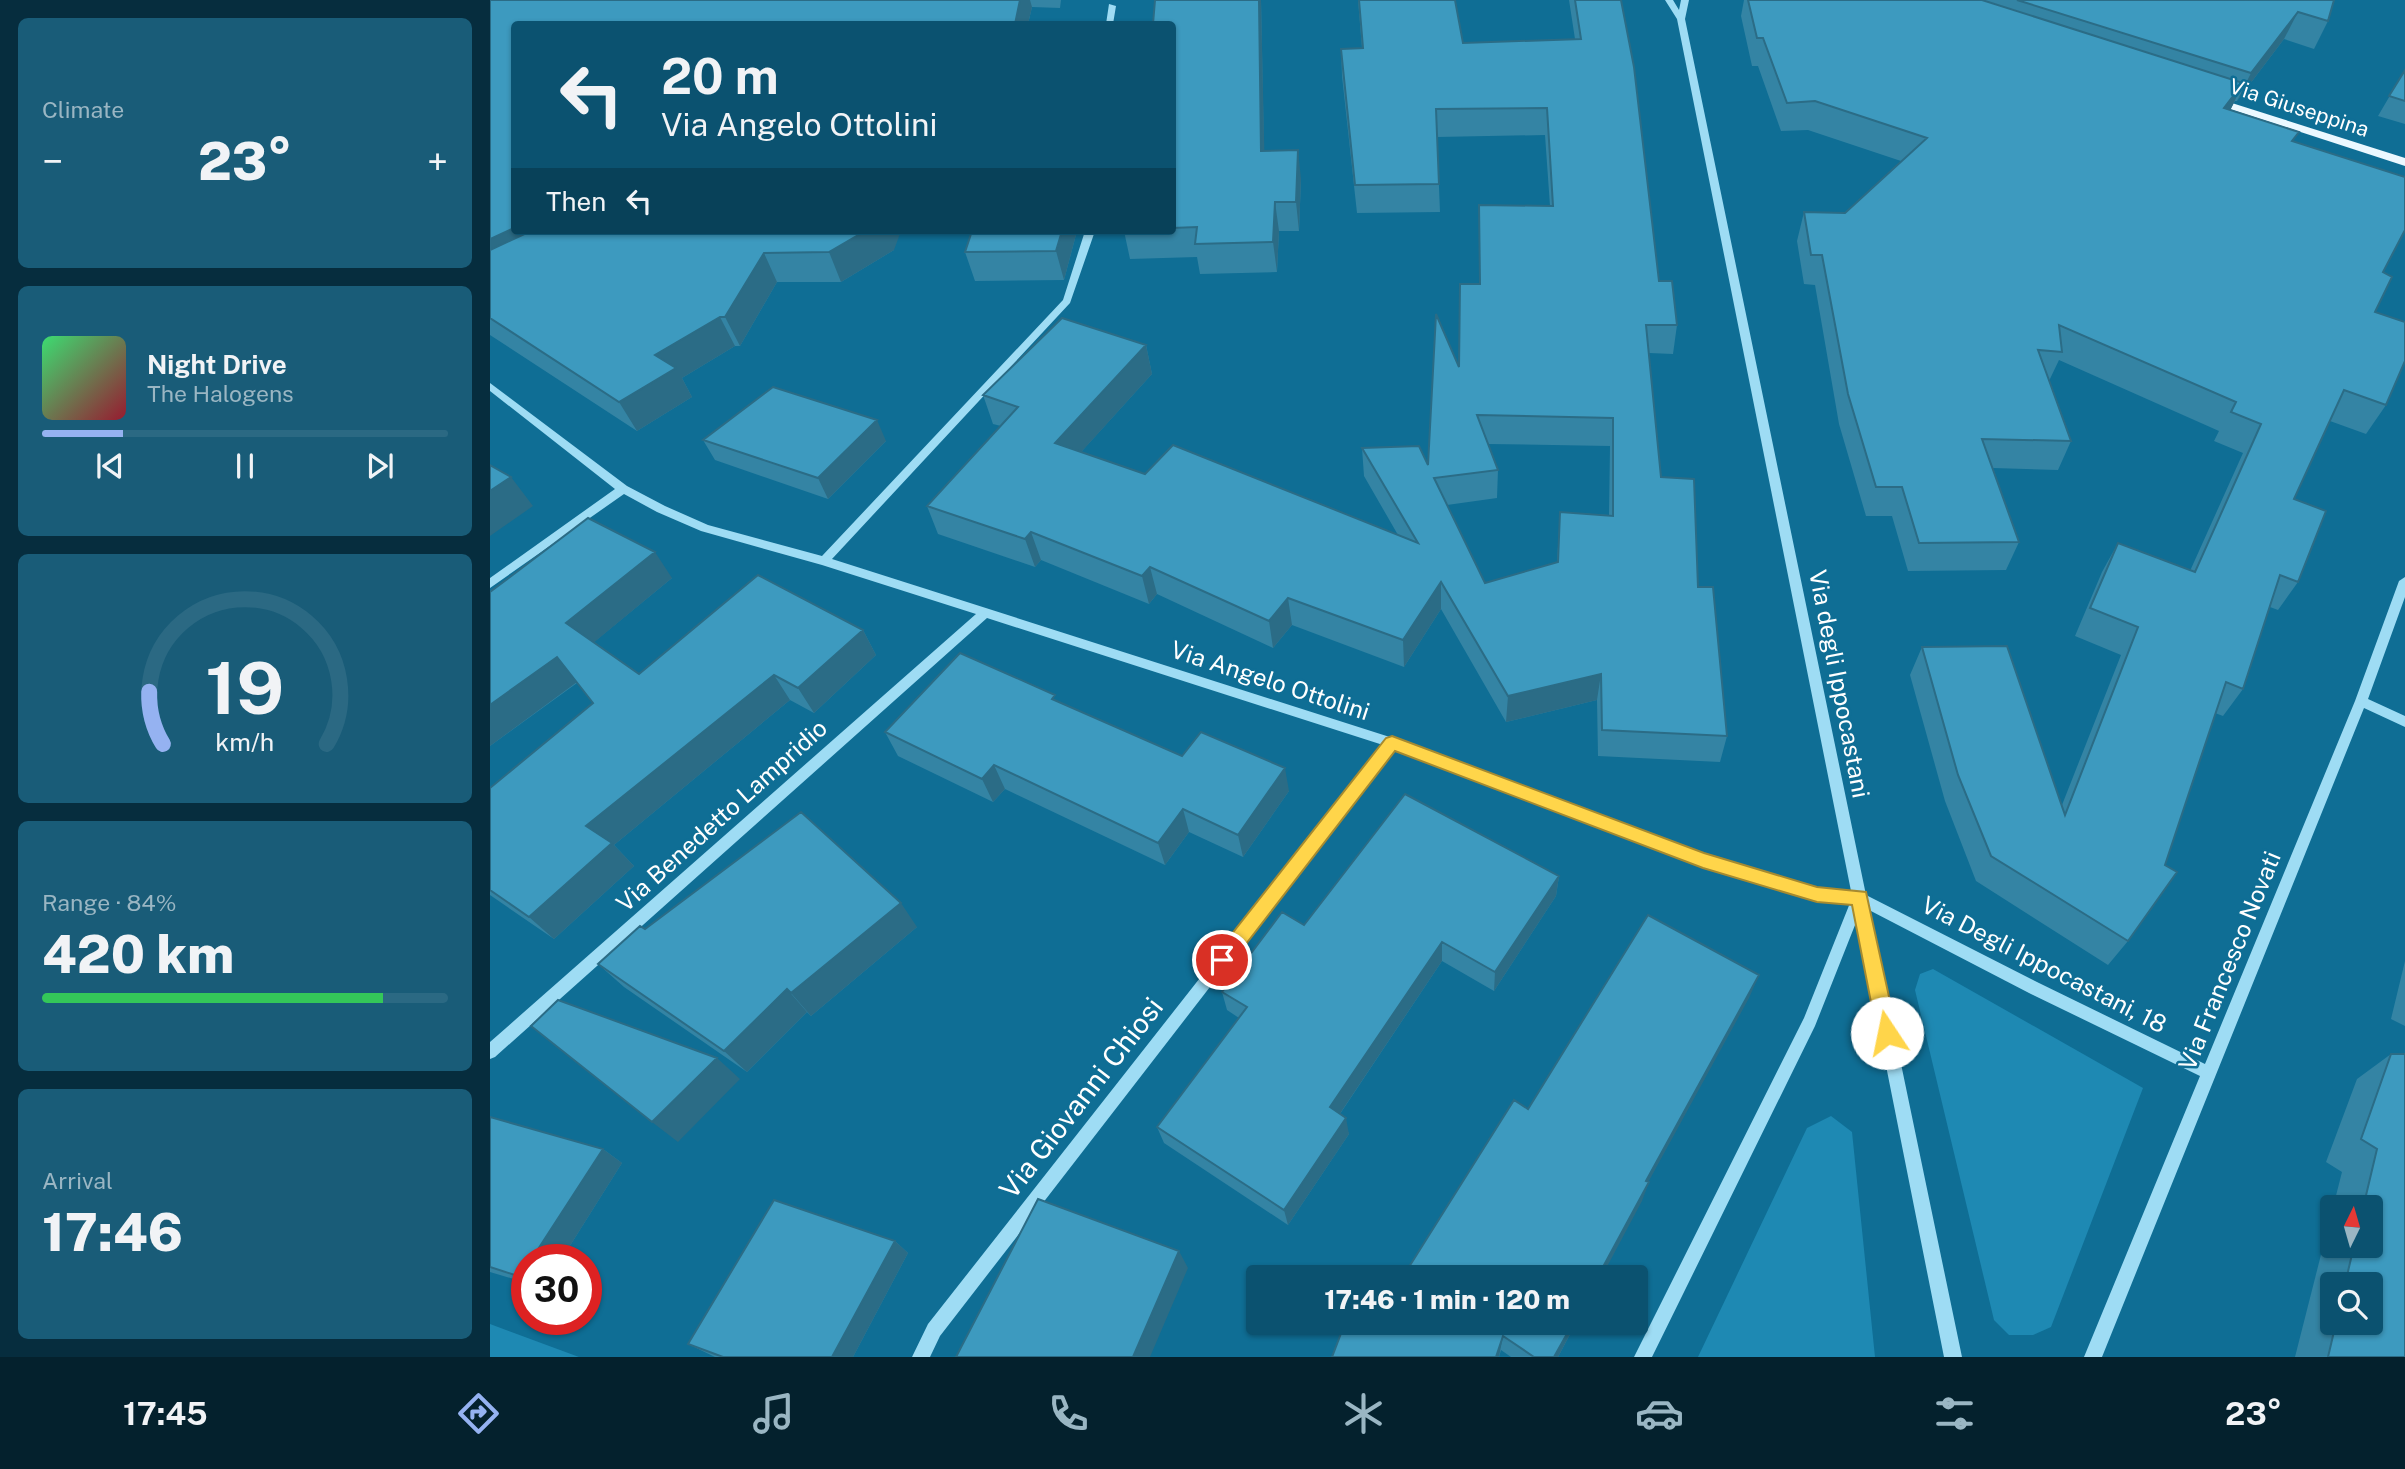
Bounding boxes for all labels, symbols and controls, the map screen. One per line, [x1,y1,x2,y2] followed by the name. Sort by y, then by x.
[661,47,779,105] text: 20 m
[546,49,637,140] icon: left
[2226,73,2372,142] street label: Via Giuseppina
[42,96,124,123] text: Climate
[661,106,937,143] text: Via Angelo Ottolini
[198,131,292,192] text: 23°
[42,139,63,184] text: −
[427,139,448,184] text: +
[620,182,658,220] icon: left
[546,186,606,217] text: Then
[147,349,287,380] text: Night Drive
[147,380,294,407] text: The Halogens
[91,447,129,485] icon: previous
[226,447,264,485] icon: pause
[361,447,399,485] icon: next
[1804,567,1876,800] street label: Via degli Ippocastani
[1167,635,1373,725] street label: Via Angelo Ottolini
[205,646,285,731] text: 19
[610,713,832,917] street label: Via Benedetto Lampridio
[216,727,274,757] text: km/h
[2172,847,2286,1074] street label: Via Francesco Novati
[42,889,177,916] text: Range · 84%
[1917,890,2172,1038] street label: Via Degli Ippocastani, 18
[42,924,234,985] text: 420 km
[1192,930,1252,990] pin
[1203,941,1241,979] icon: arrive
[992,991,1169,1205] street label: Via Giovanni Chiosi
[1850,996,1924,1070] position arrow
[42,1167,113,1194] text: Arrival
[2320,1195,2384,1258] north arrow
[2320,1195,2383,1335] map controls
[42,1202,183,1263] text: 17:46
[511,1244,602,1335] speed limit sign: 30
[2320,1272,2383,1335] button: search
[1324,1284,1570,1315] text: 17:46 · 1 min · 120 m
[454,1389,503,1438] icon: directions
[749,1389,798,1438] icon: music
[1044,1389,1093,1438] icon: phone
[1339,1389,1388,1438] icon: climate
[1635,1389,1684,1438] icon: car
[1930,1389,1979,1438] icon: filters
[123,1395,208,1432] text: 17:45
[2225,1395,2282,1432] text: 23°

